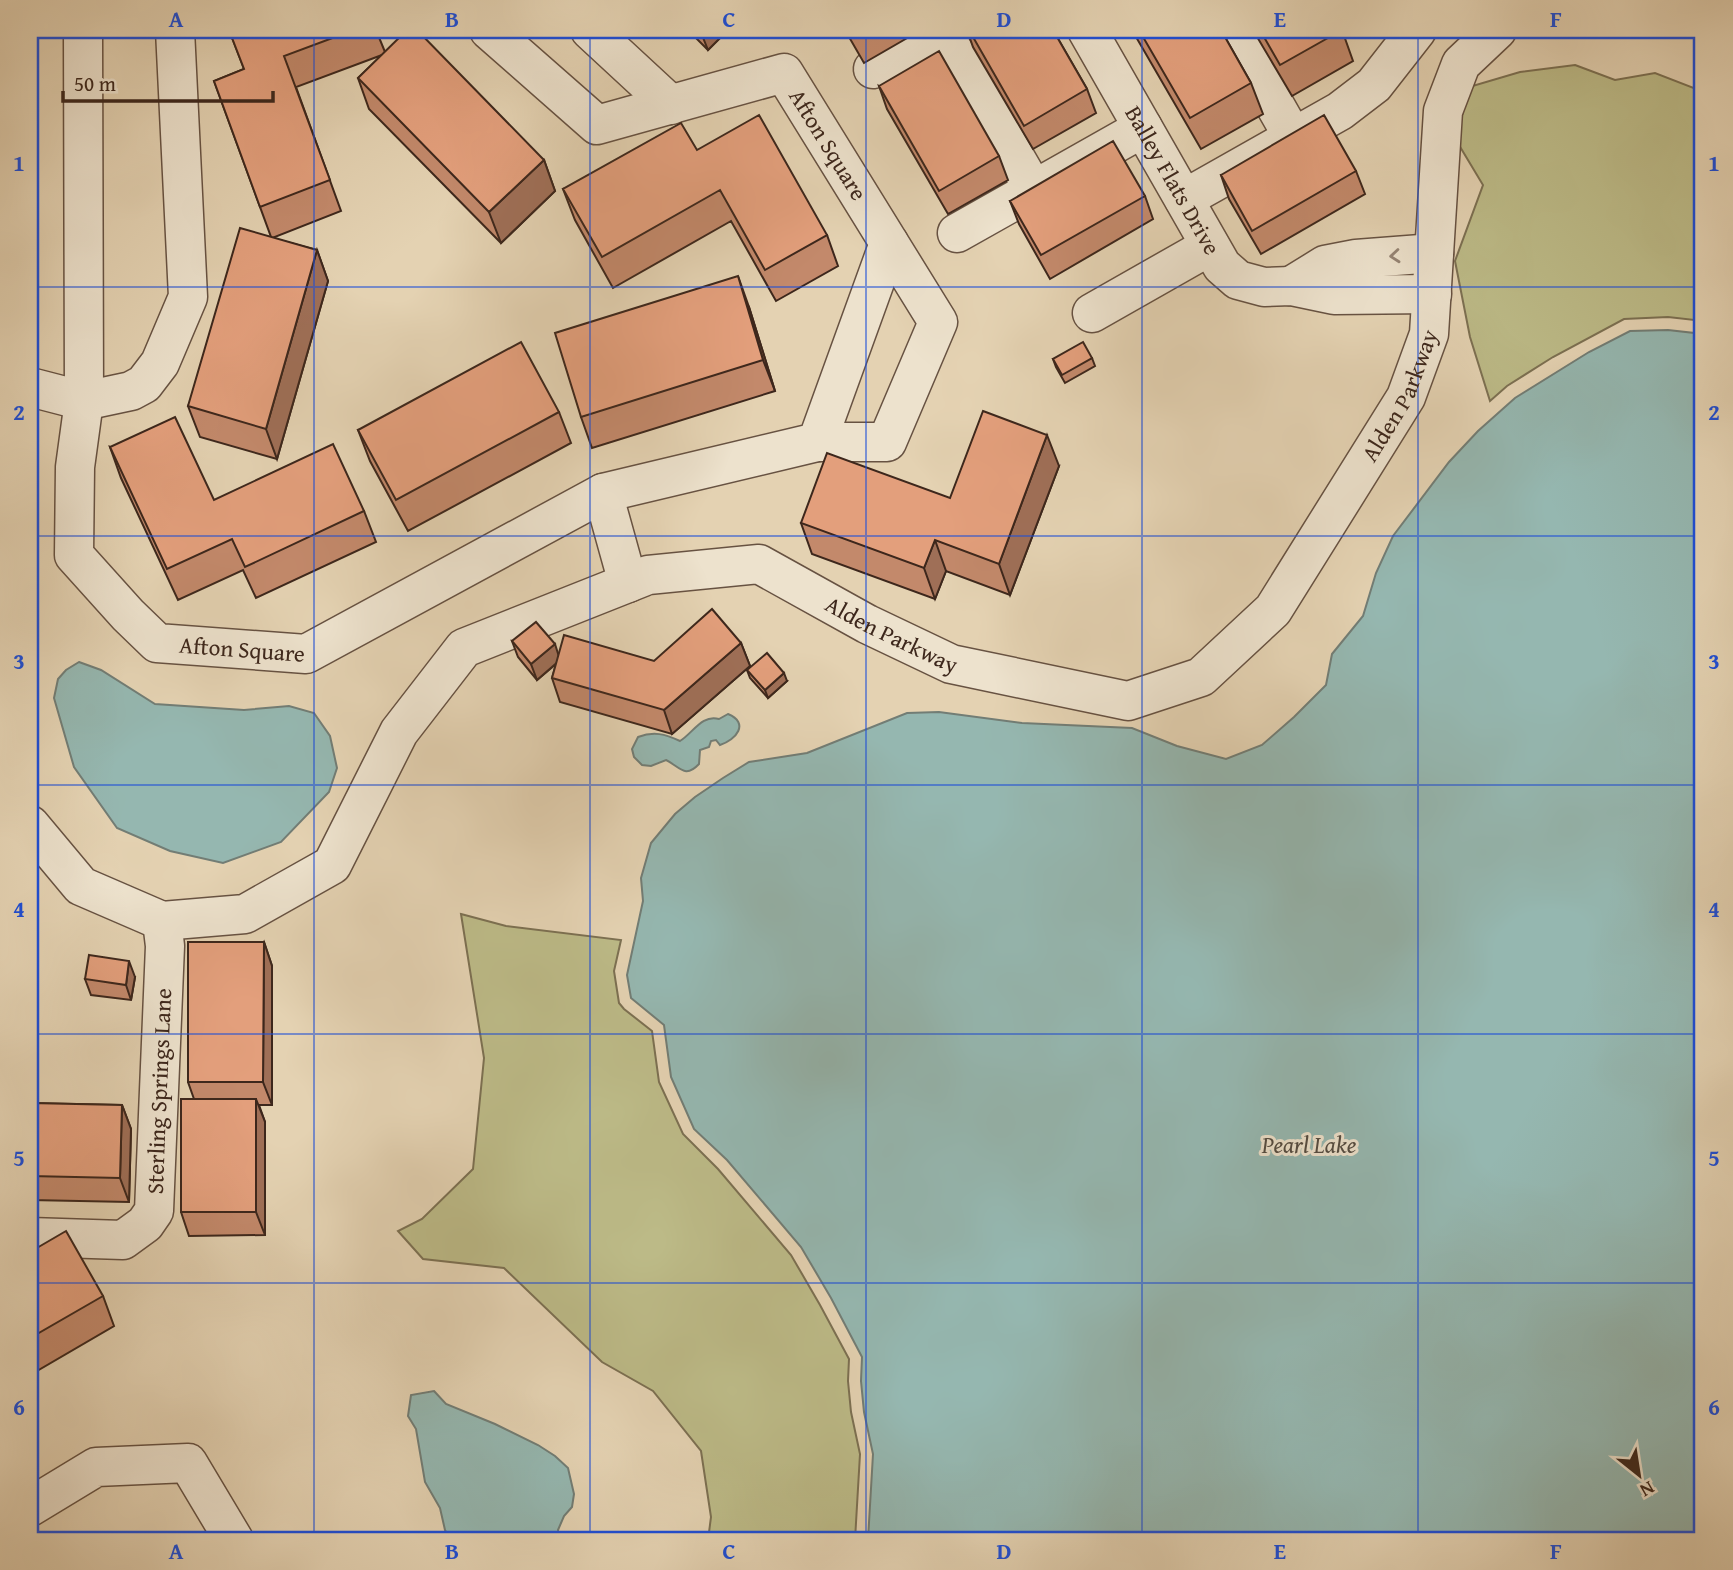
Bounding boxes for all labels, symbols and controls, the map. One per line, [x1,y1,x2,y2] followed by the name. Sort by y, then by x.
[169,2,184,35] text: A
[445,2,459,35] text: B
[722,2,736,35] text: C
[997,2,1012,35] text: D
[1274,2,1286,35] text: E
[1550,2,1562,35] text: F
[63,60,273,104] scale bar
[74,68,116,99] text: 50 m
[782,82,876,206] street label: Afton Square
[1118,99,1229,260] street label: Balley Flats Drive
[13,146,25,179] text: 1
[1708,146,1720,179] text: 1
[1389,248,1400,263] one-way arrow
[1353,324,1446,468] street label: Alden Parkway
[13,395,25,428] text: 2
[1708,395,1720,428] text: 2
[820,587,961,681] street label: Alden Parkway
[178,628,306,670] street label: Afton Square
[13,644,25,677] text: 3
[1708,644,1720,677] text: 3
[13,892,25,925] text: 4
[1708,892,1720,925] text: 4
[138,988,179,1195] street label: Sterling Springs Lane
[1261,1127,1357,1162] water label: Pearl Lake
[13,1141,25,1174] text: 5
[1708,1141,1720,1174] text: 5
[13,1390,25,1423] text: 6
[1708,1390,1720,1423] text: 6
[1604,1440,1674,1510] north arrow
[1635,1474,1660,1505] text: N
[169,1534,184,1567] text: A
[445,1534,459,1567] text: B
[722,1534,736,1567] text: C
[997,1534,1012,1567] text: D
[1274,1534,1286,1567] text: E
[1550,1534,1562,1567] text: F

